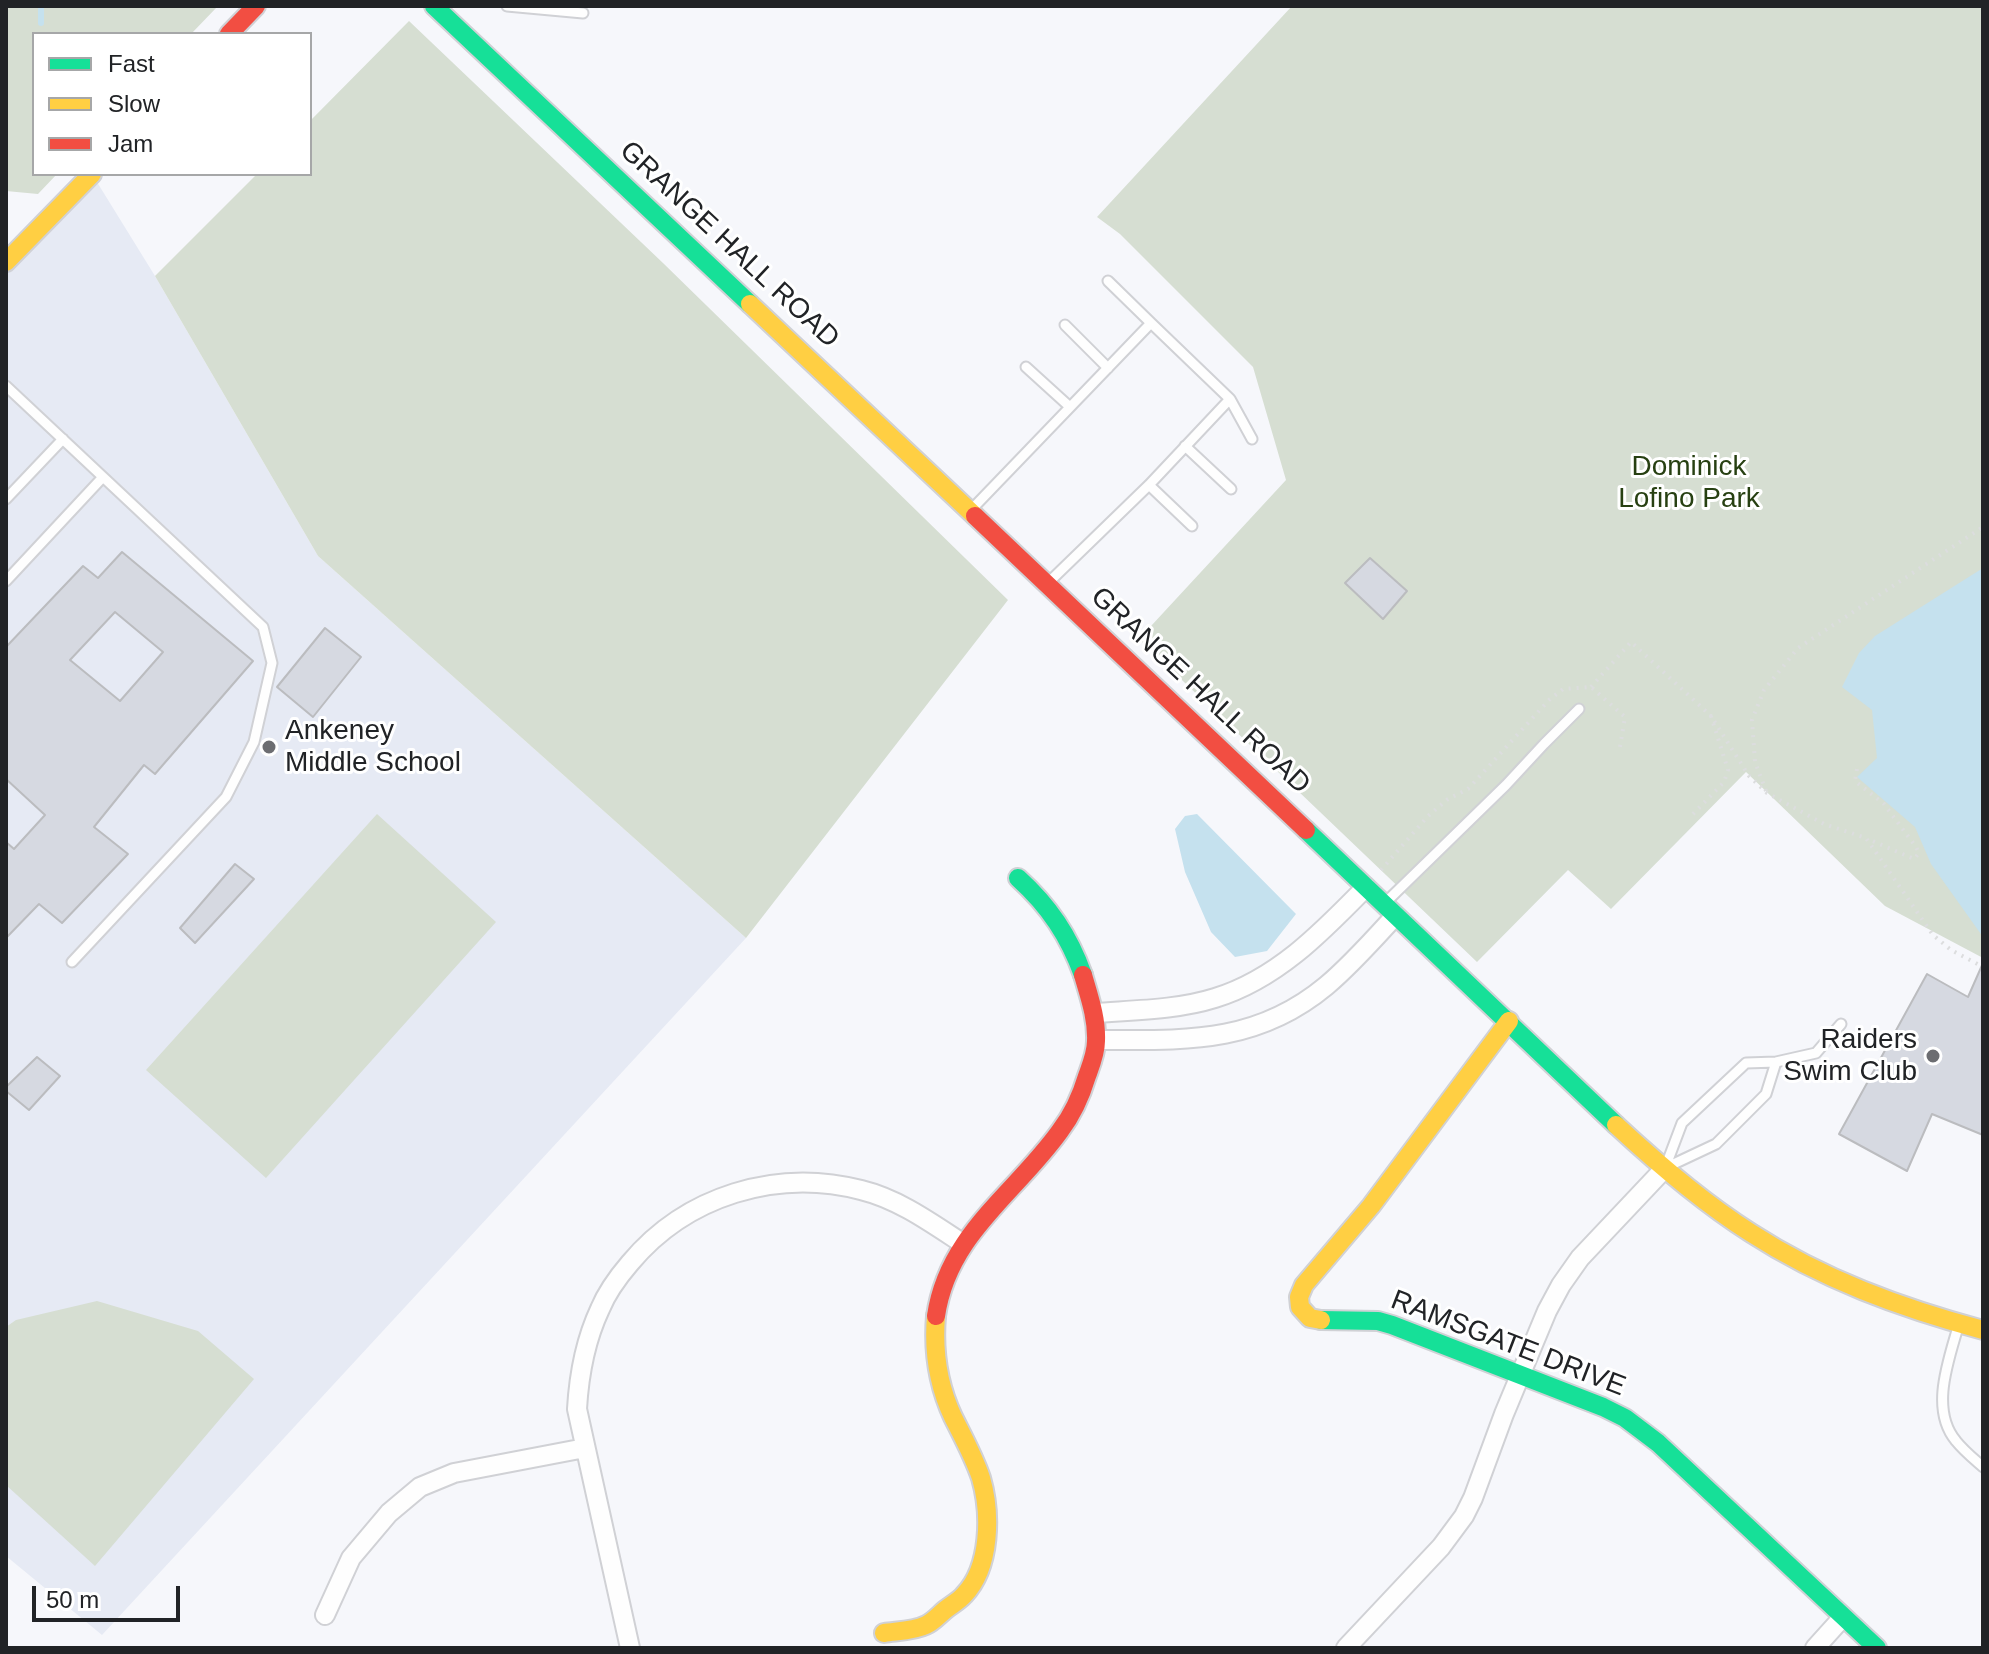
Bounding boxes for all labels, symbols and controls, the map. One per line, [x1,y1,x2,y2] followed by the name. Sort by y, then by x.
[32,32,312,176] legend
[108,50,155,77] text: Fast
[108,90,160,117] text: Slow
[108,130,153,157] text: Jam
[612,135,846,355] street label: GRANGE HALL ROAD
[1618,450,1760,516] park label: Dominick Lofino Park
[1083,581,1317,801] street label: GRANGE HALL ROAD
[285,714,461,780] place label: Ankeney Middle School
[260,738,278,756] marker: Ankeney Middle School
[1783,1023,1917,1089] place label: Raiders Swim Club
[1924,1047,1942,1065] marker: Raiders Swim Club
[1386,1284,1630,1404] street label: RAMSGATE DRIVE
[36,1570,184,1620] scale bar
[46,1586,99,1613] text: 50 m

